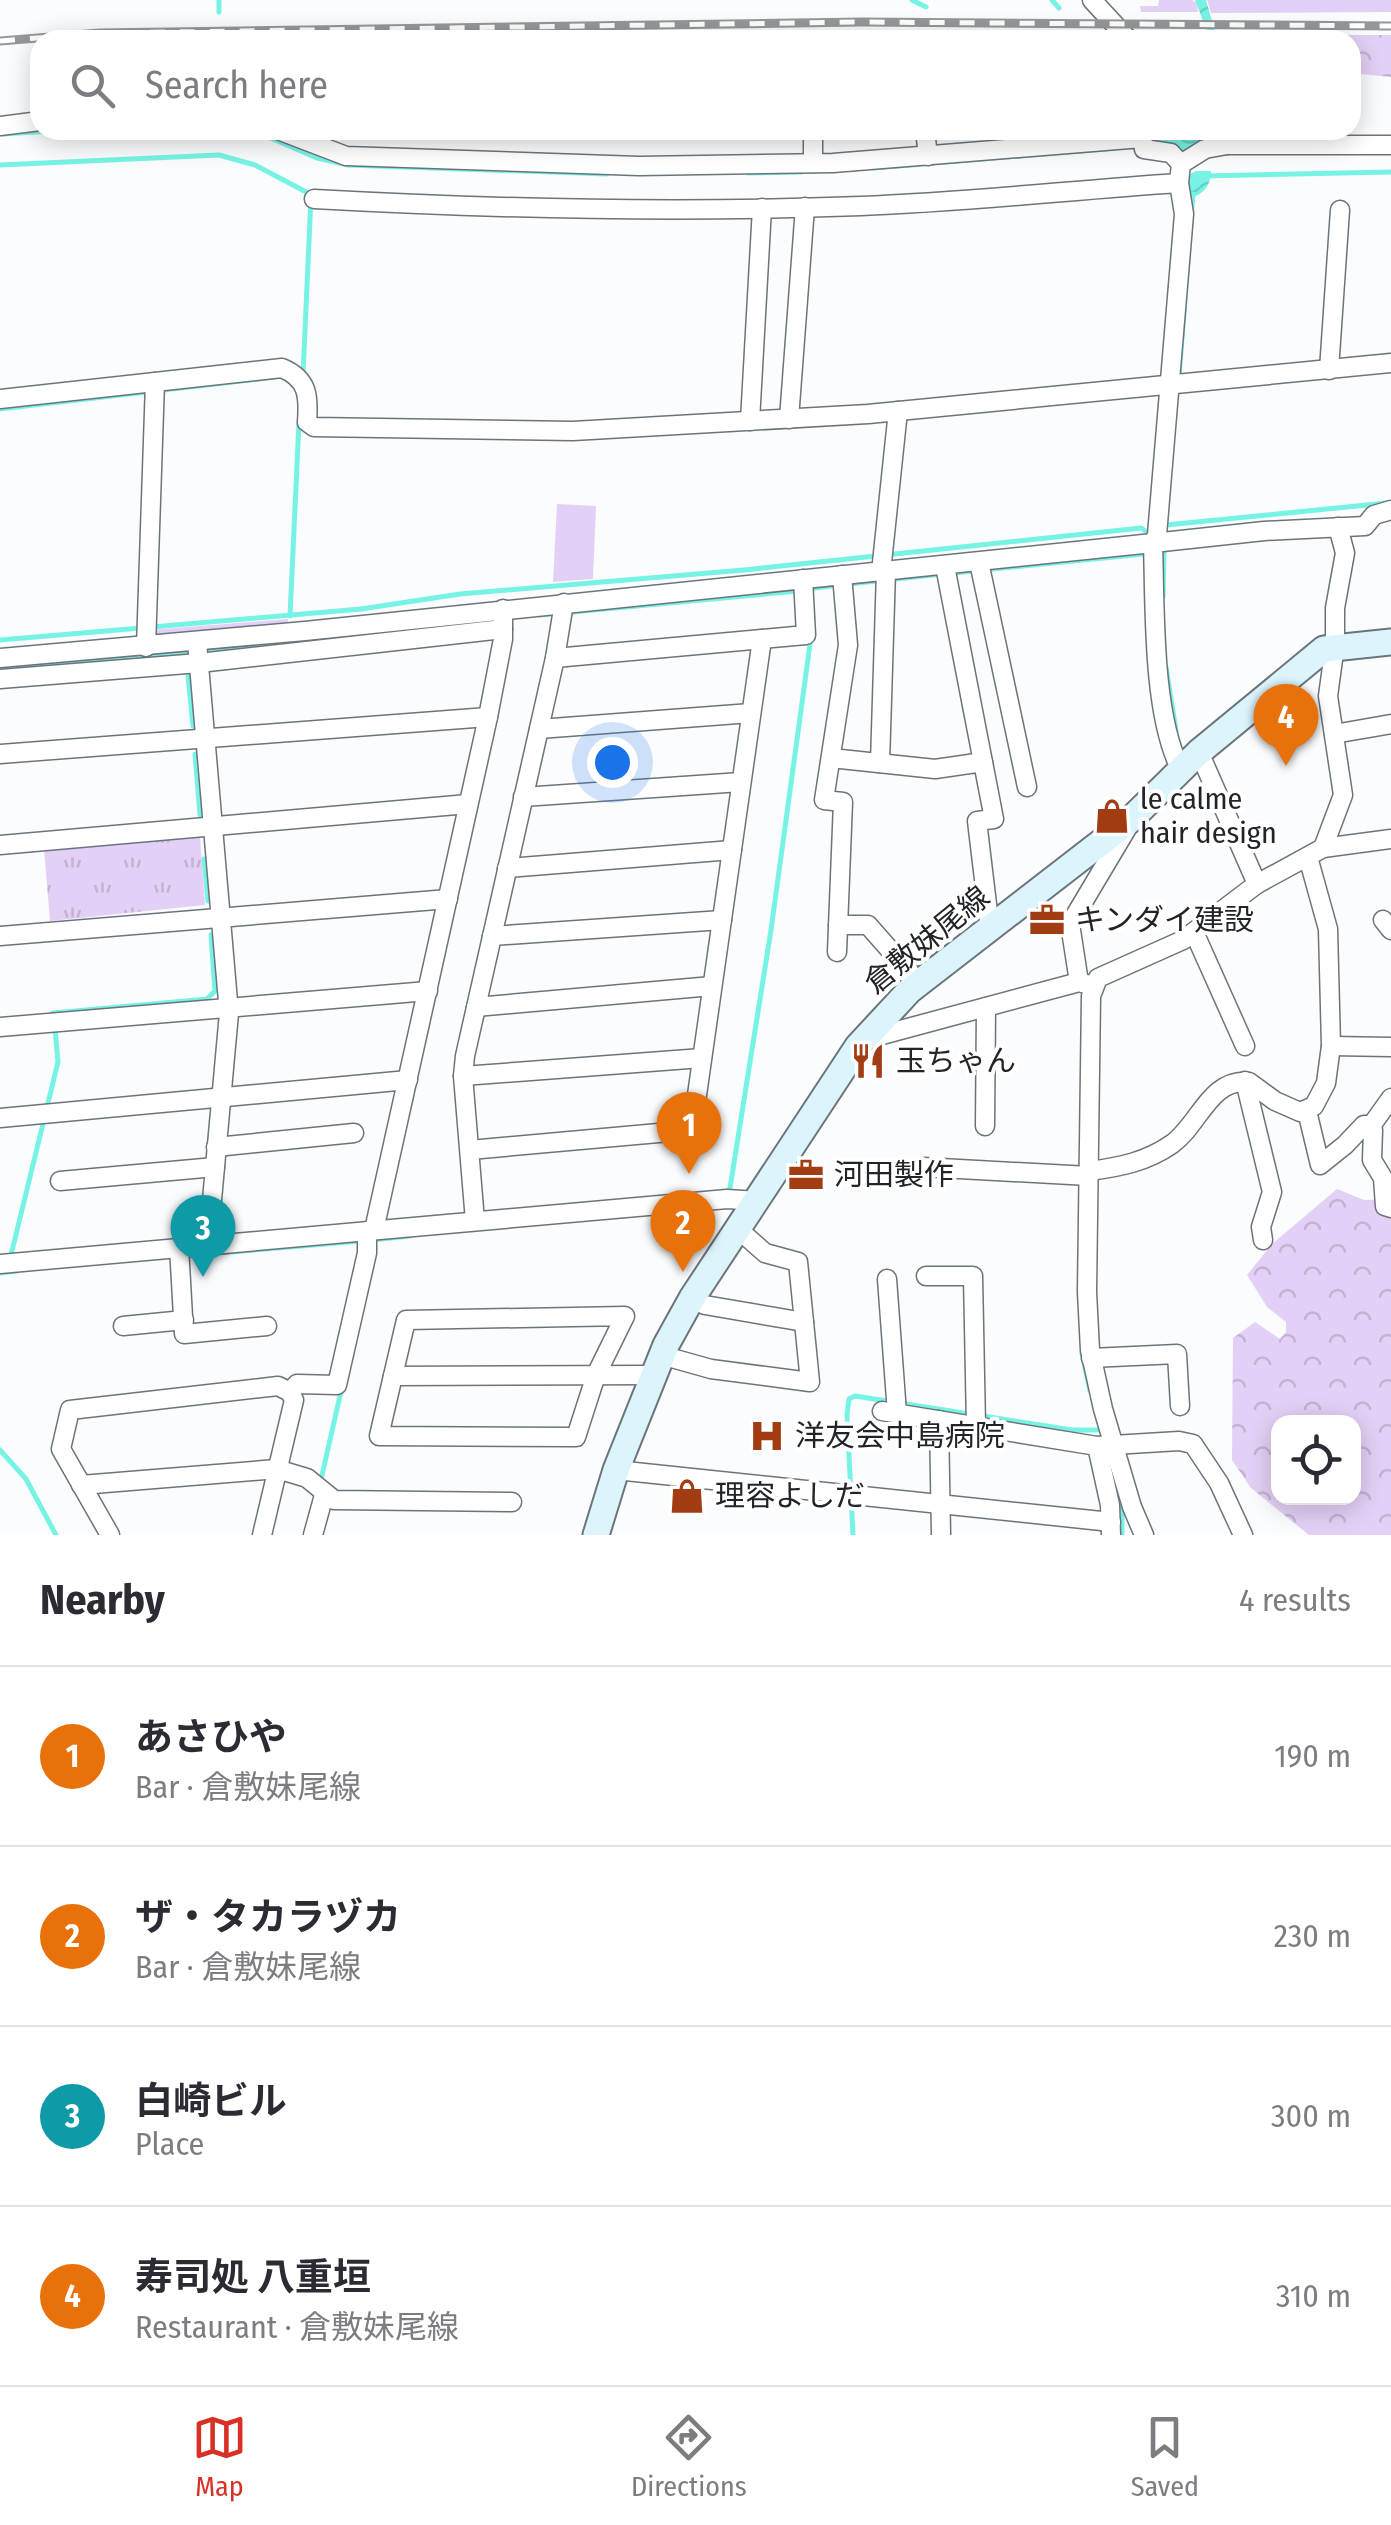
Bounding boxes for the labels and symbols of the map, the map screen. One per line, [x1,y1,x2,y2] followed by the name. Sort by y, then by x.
[1254,684,1318,766] pin: 4
[587,737,638,788] your location
[1140,781,1277,851] place label: le calme hair design
[1093,797,1131,835] shop icon: le calme hair design
[857,879,997,1001] street label: 倉敷妹尾線
[1028,901,1066,939] office icon: キンダイ建設
[1075,902,1254,938] place label: キンダイ建設
[849,1042,887,1080] restaurant icon: 玉ちゃん
[896,1043,1016,1079] place label: 玉ちゃん
[656,1092,722,1174] pin: 1
[787,1156,825,1194] office icon: 河田製作
[834,1157,954,1193] place label: 河田製作
[650,1190,716,1272] pin: 2
[170,1194,236,1277] pin: 3
[748,1417,786,1455] hospital icon: 洋友会中島病院
[795,1418,1005,1454] place label: 洋友会中島病院
[668,1477,706,1515] shop icon: 理容よしだ
[715,1478,865,1514] place label: 理容よしだ

